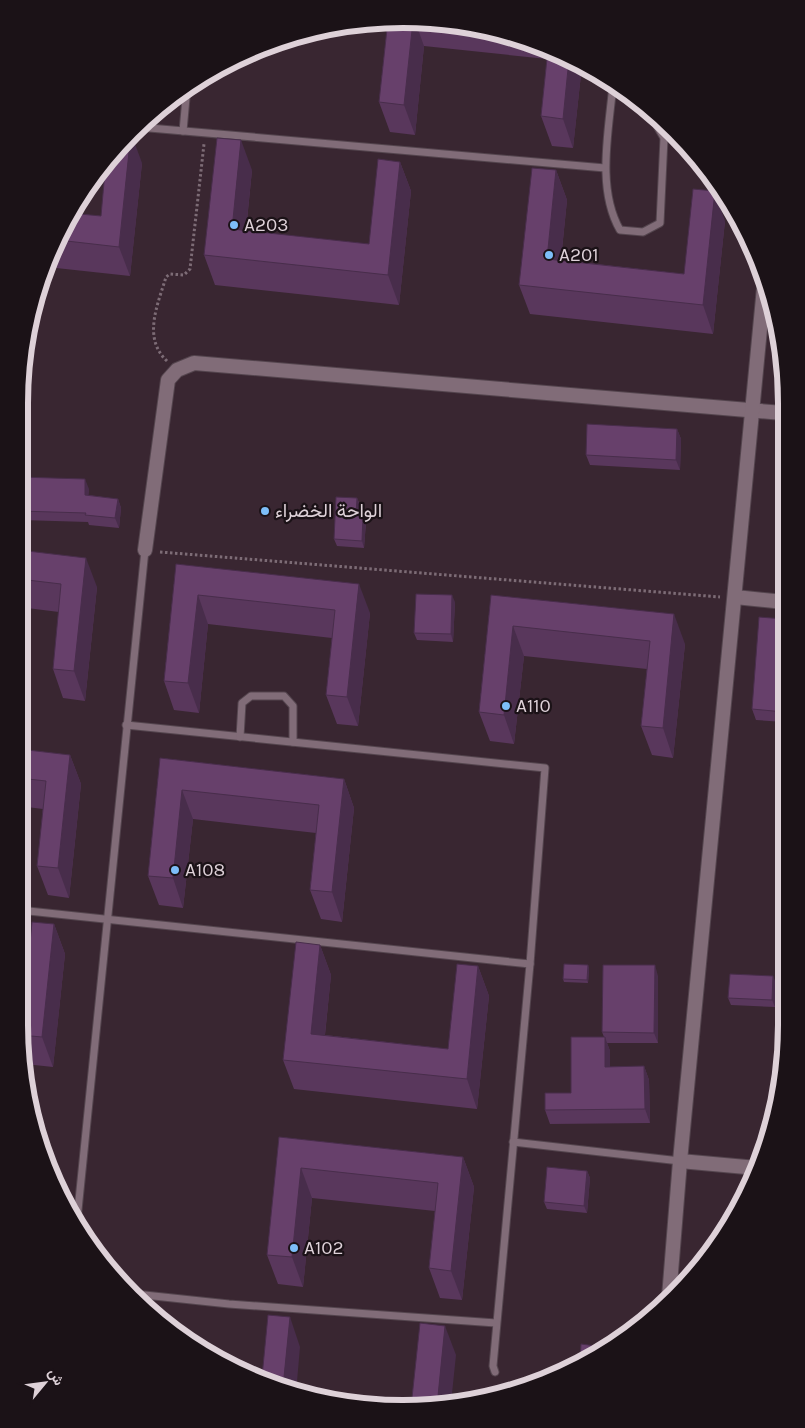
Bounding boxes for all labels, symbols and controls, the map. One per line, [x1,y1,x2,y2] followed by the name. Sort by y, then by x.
[244,214,288,236] place label: A203
[228,219,240,231] marker: A203
[559,244,598,266] place label: A201
[543,249,555,261] marker: A201
[275,500,382,522] place label: الواحة الخضراء
[259,505,271,517] marker: الواحة الخضراء
[516,695,551,717] place label: A110
[500,700,512,712] marker: A110
[185,859,225,881] place label: A108
[169,864,181,876] marker: A108
[304,1237,343,1259] place label: A102
[288,1242,300,1254] marker: A102
[20,1358,70,1408] north arrow
[44,1365,68,1389] text: ش

